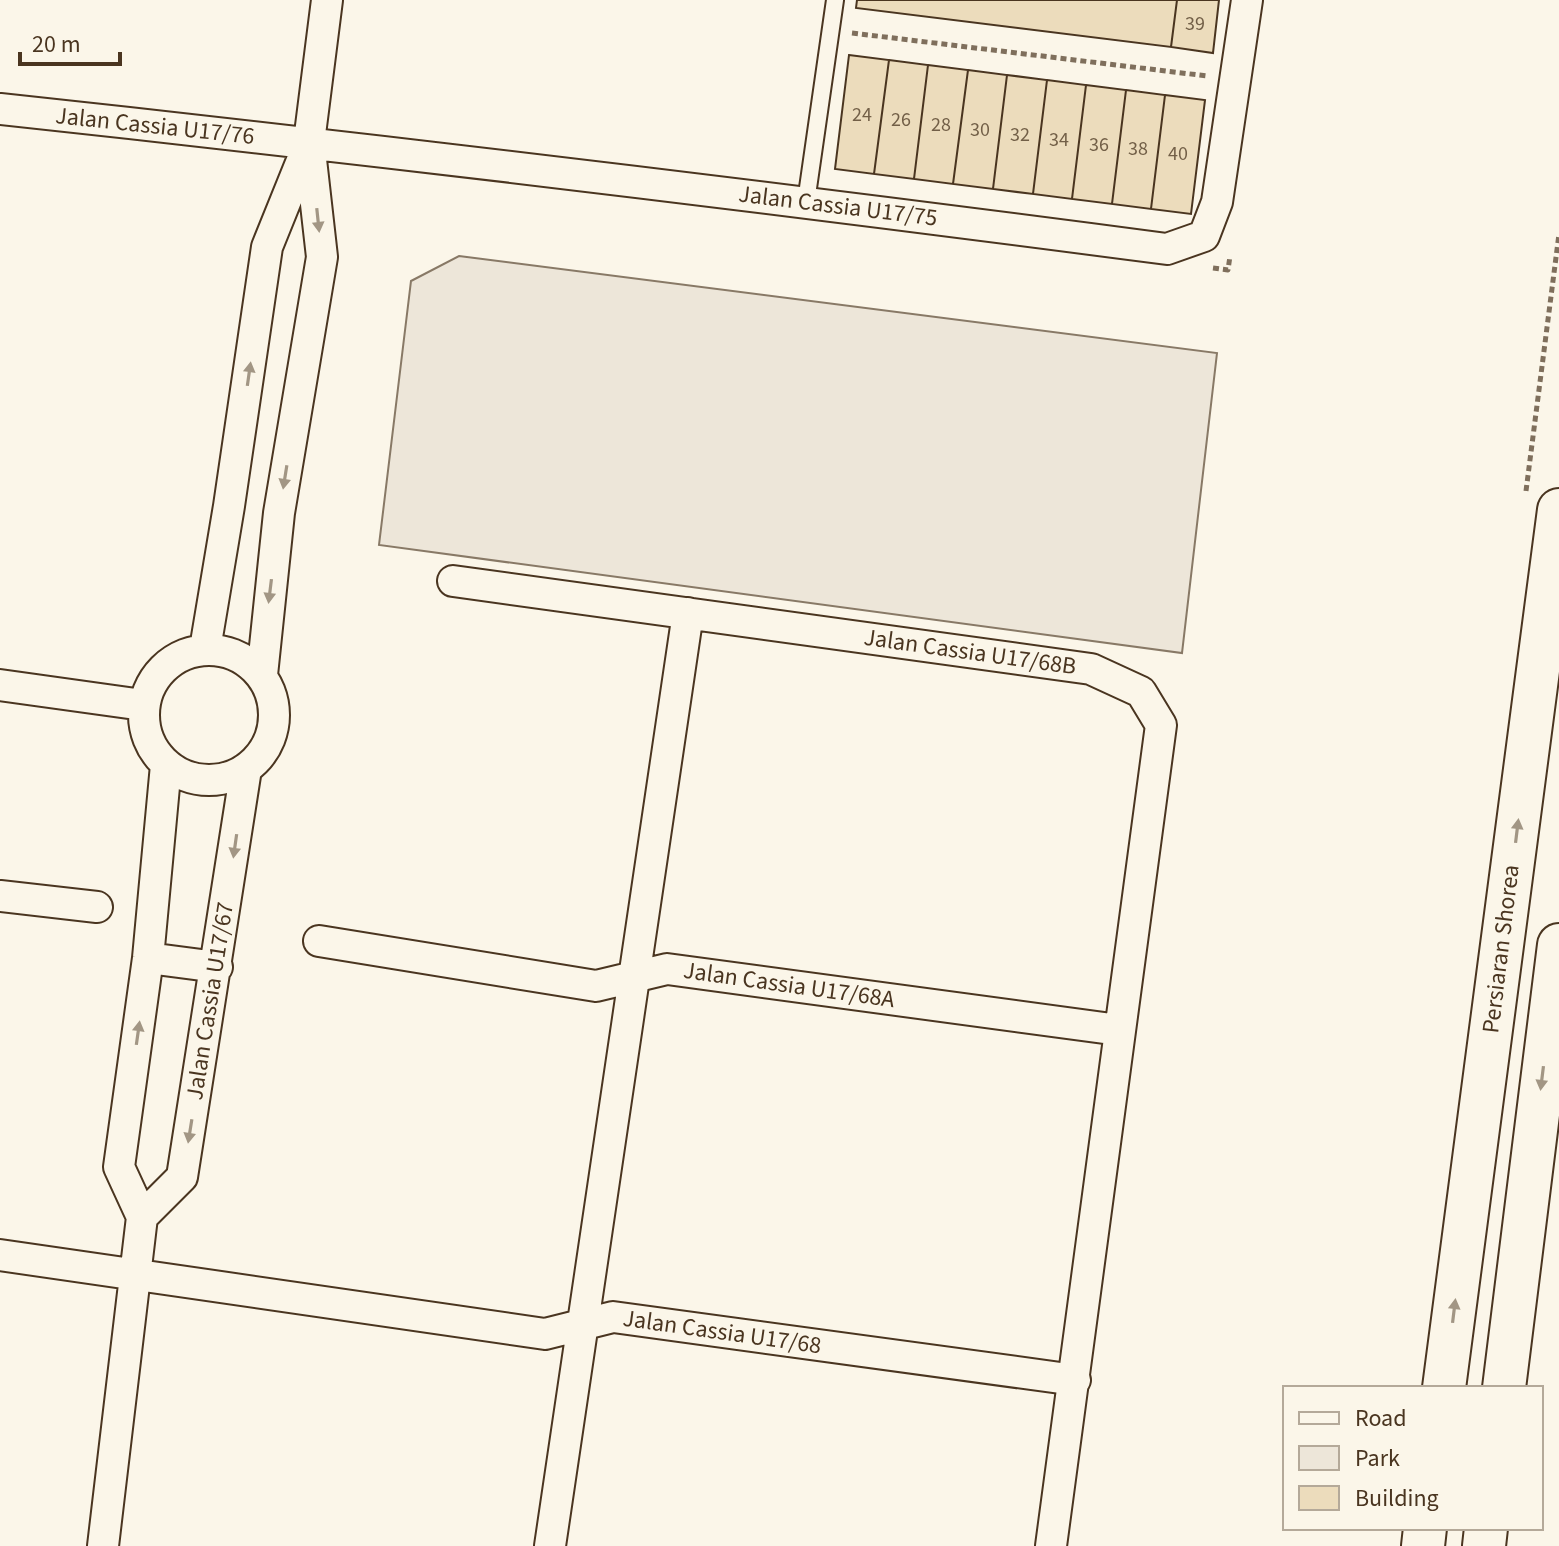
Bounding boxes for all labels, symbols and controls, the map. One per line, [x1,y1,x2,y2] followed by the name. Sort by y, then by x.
[1185,10,1205,38] house number: 39
[20,16,120,66] scale bar
[32,27,81,62] text: 20 m
[54,98,256,154] street label: Jalan Cassia U17/76
[852,101,872,129] house number: 24
[891,106,911,134] house number: 26
[931,111,951,139] house number: 28
[970,116,990,144] house number: 30
[1010,121,1030,149] house number: 32
[1049,126,1069,154] house number: 34
[1089,131,1109,159] house number: 36
[1128,135,1148,163] house number: 38
[1168,140,1188,168] house number: 40
[737,176,939,236] street label: Jalan Cassia U17/75
[311,208,324,233] one-way arrow
[243,361,256,386] one-way arrow
[279,465,291,490] one-way arrow
[263,579,276,604] one-way arrow
[862,620,1078,684] street label: Jalan Cassia U17/68B
[1511,818,1524,843] one-way arrow
[228,834,241,859] one-way arrow
[1473,863,1529,1035] street label: Persiaran Shorea
[177,899,243,1103] street label: Jalan Cassia U17/67
[681,953,897,1017] street label: Jalan Cassia U17/68A
[132,1020,145,1045] one-way arrow
[1535,1066,1548,1091] one-way arrow
[183,1119,195,1144] one-way arrow
[1448,1298,1461,1323] one-way arrow
[621,1301,823,1363] street label: Jalan Cassia U17/68
[1283,1386,1543,1530] legend
[1355,1401,1407,1436] text: Road
[1355,1441,1400,1476] text: Park
[1355,1481,1439,1516] text: Building

